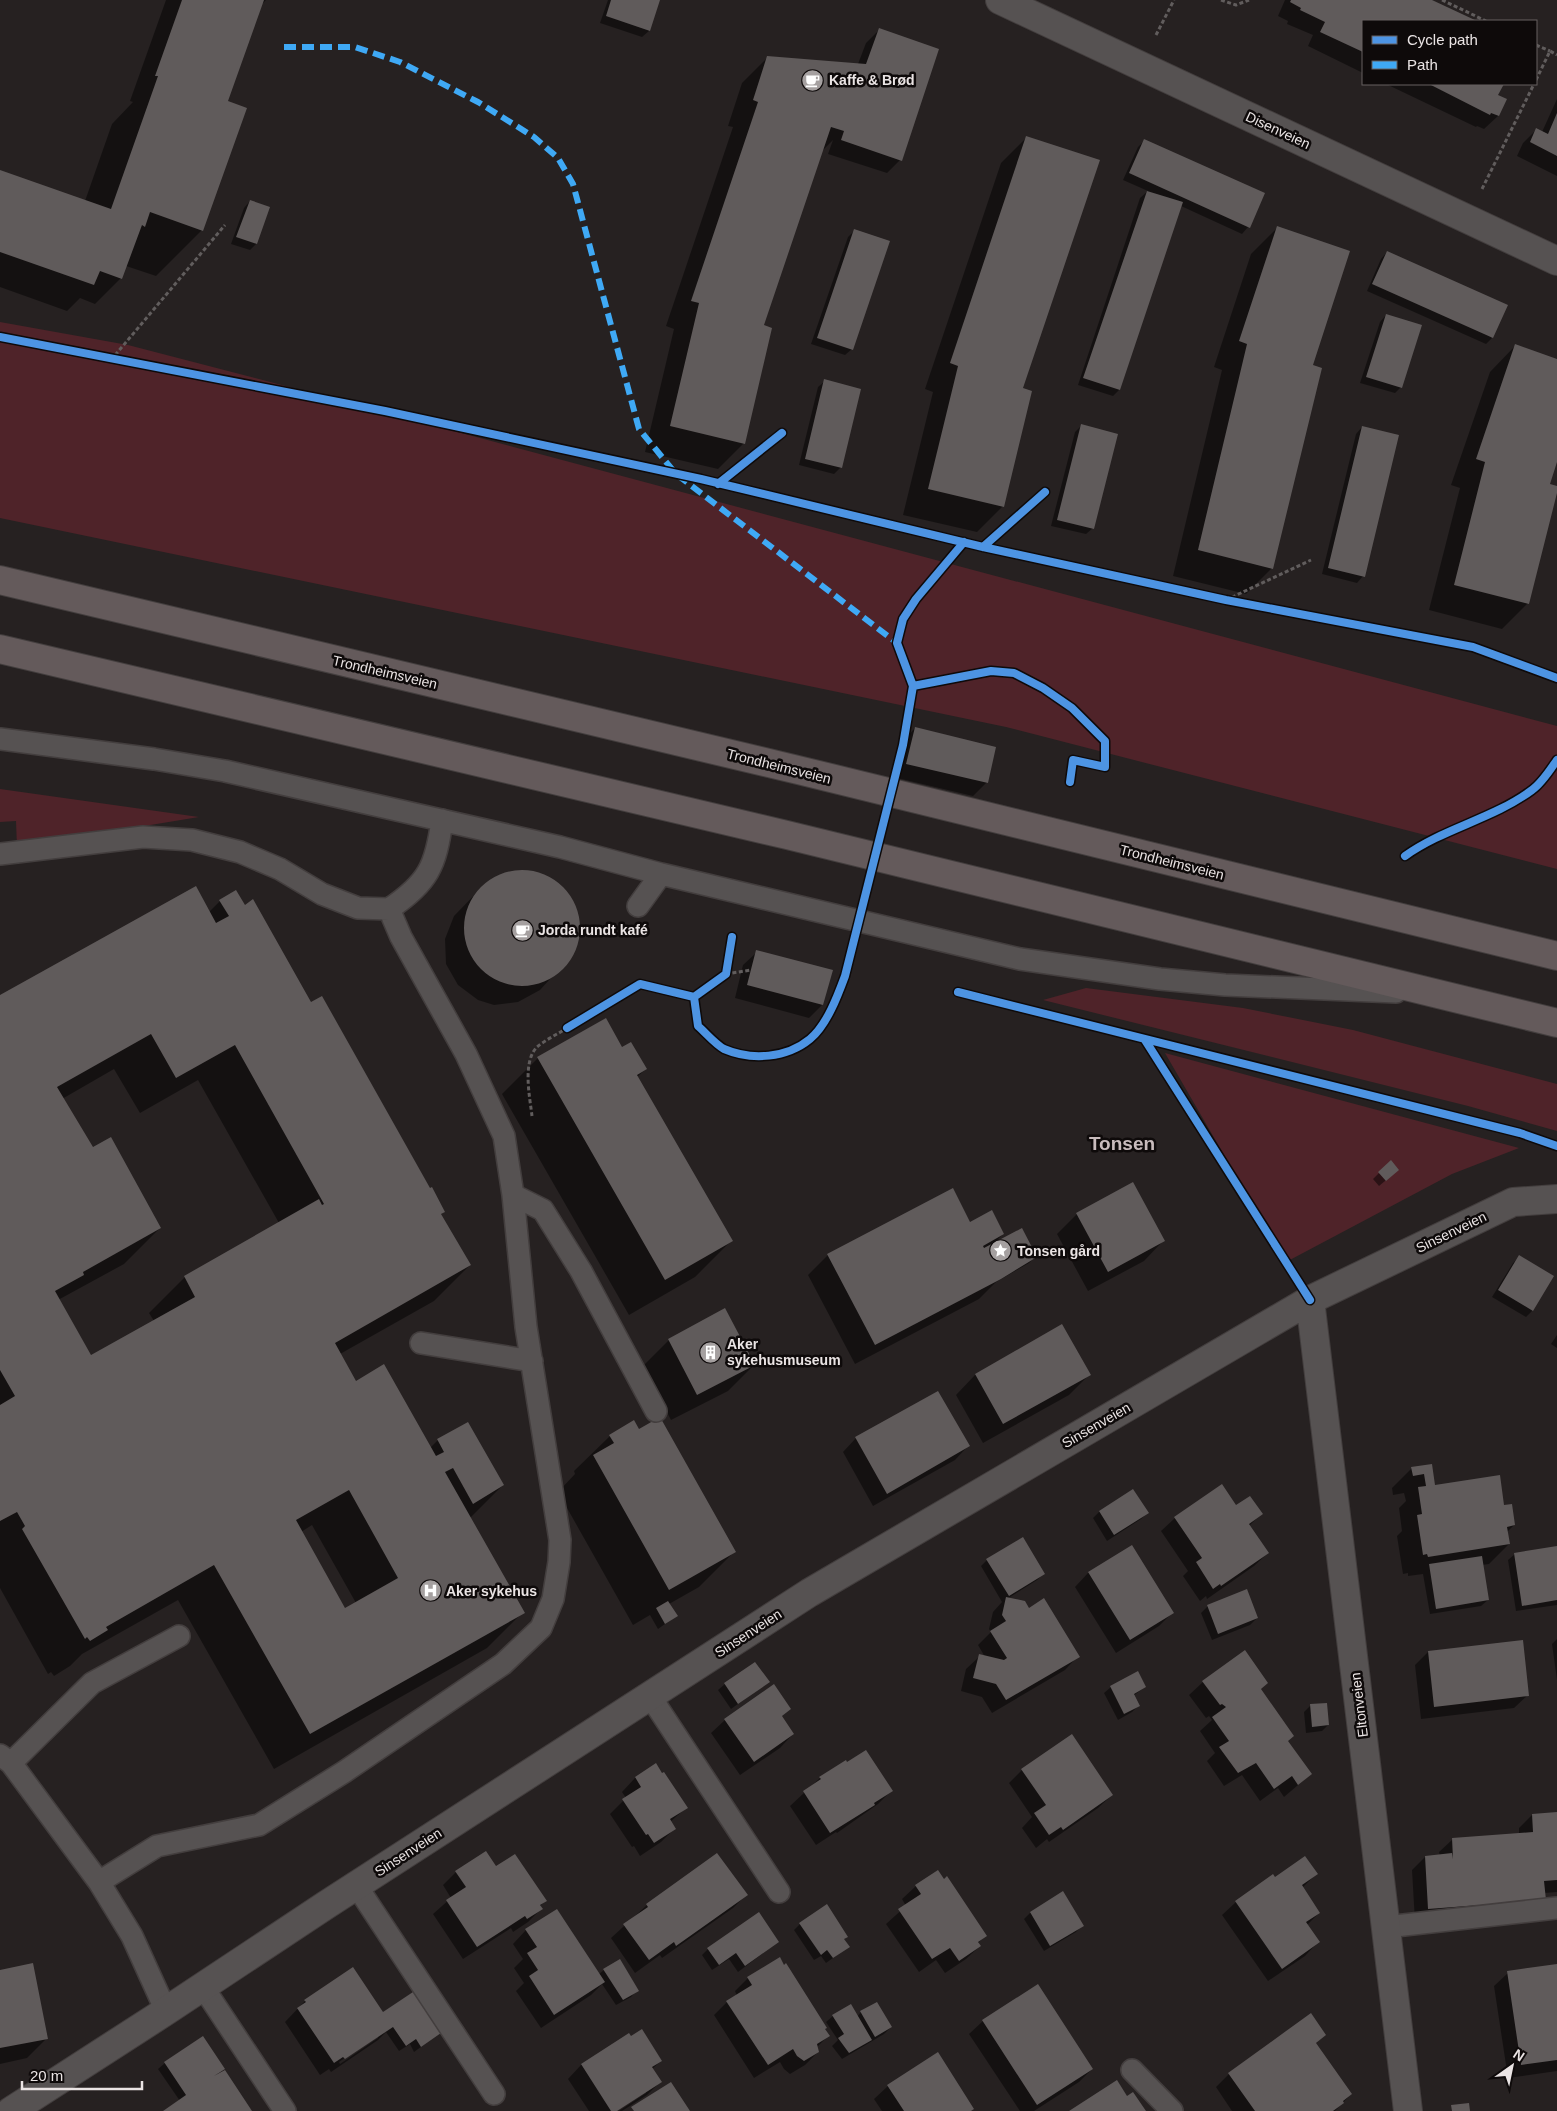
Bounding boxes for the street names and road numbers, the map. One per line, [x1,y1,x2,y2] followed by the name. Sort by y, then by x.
[1243,108,1313,152] street label: Disenveien
[331,652,439,692] street label: Trondheimsveien
[725,745,833,787] street label: Trondheimsveien
[1118,841,1226,883] street label: Trondheimsveien
[1413,1208,1489,1256] street label: Sinsenveien
[1059,1399,1133,1451] street label: Sinsenveien
[712,1606,784,1660] street label: Sinsenveien
[1347,1672,1371,1738] street label: Eltonveien
[372,1825,444,1879] street label: Sinsenveien

